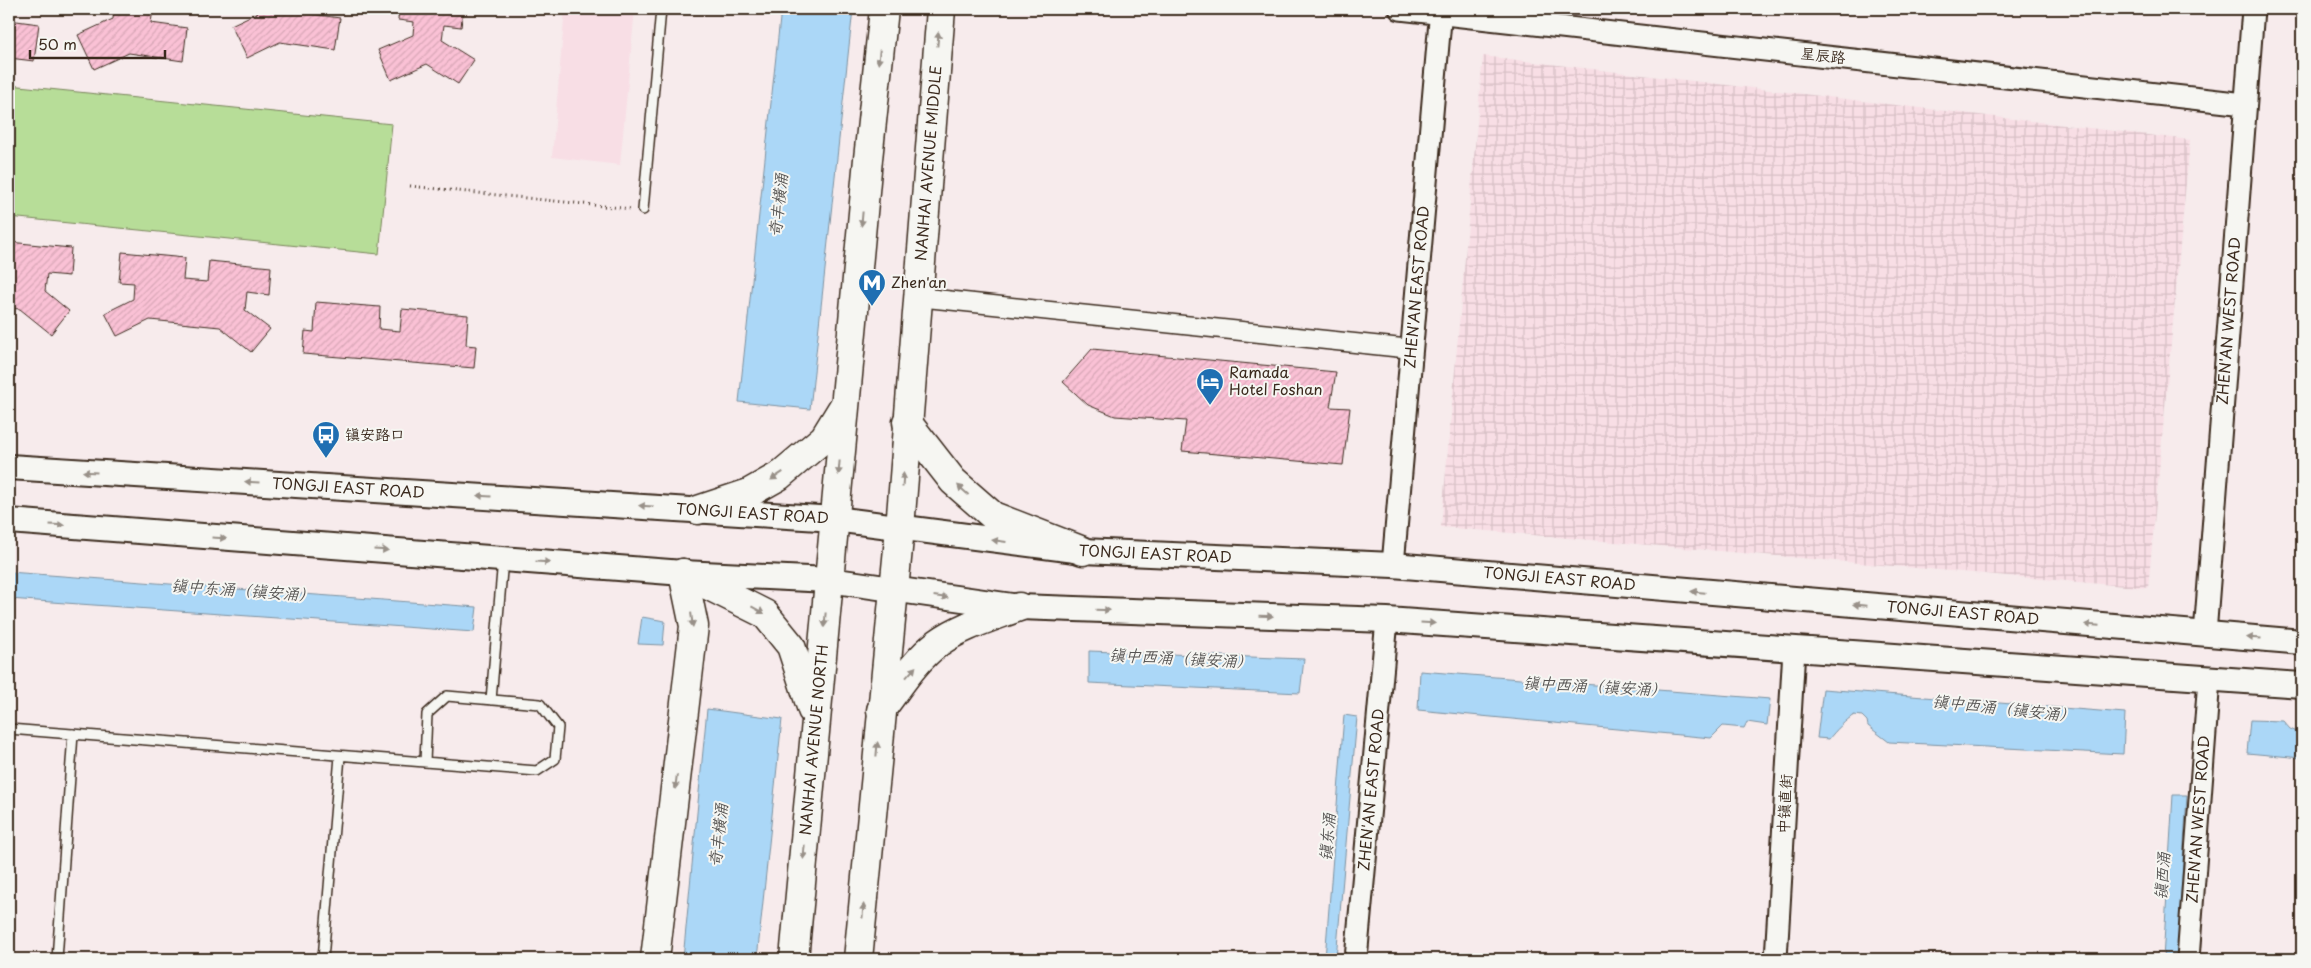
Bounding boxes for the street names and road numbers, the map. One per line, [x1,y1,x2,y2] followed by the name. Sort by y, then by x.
[1800,41,1847,68] street label: 星辰路
[908,65,947,262] street label: NANHAI AVENUE MIDDLE
[1397,205,1434,369] street label: ZHEN'AN EAST ROAD
[2210,236,2245,405] street label: ZHEN'AN WEST ROAD
[271,471,426,503] street label: TONGJI EAST ROAD
[676,496,830,529] street label: TONGJI EAST ROAD
[1078,538,1232,568] street label: TONGJI EAST ROAD
[1482,560,1637,596] street label: TONGJI EAST ROAD
[1886,594,2040,630] street label: TONGJI EAST ROAD
[792,643,833,836] street label: NANHAI AVENUE NORTH
[1351,707,1389,872] street label: ZHEN'AN EAST ROAD
[2179,735,2215,904] street label: ZHEN'AN WEST ROAD
[1770,773,1797,834] street label: 中镇直街

